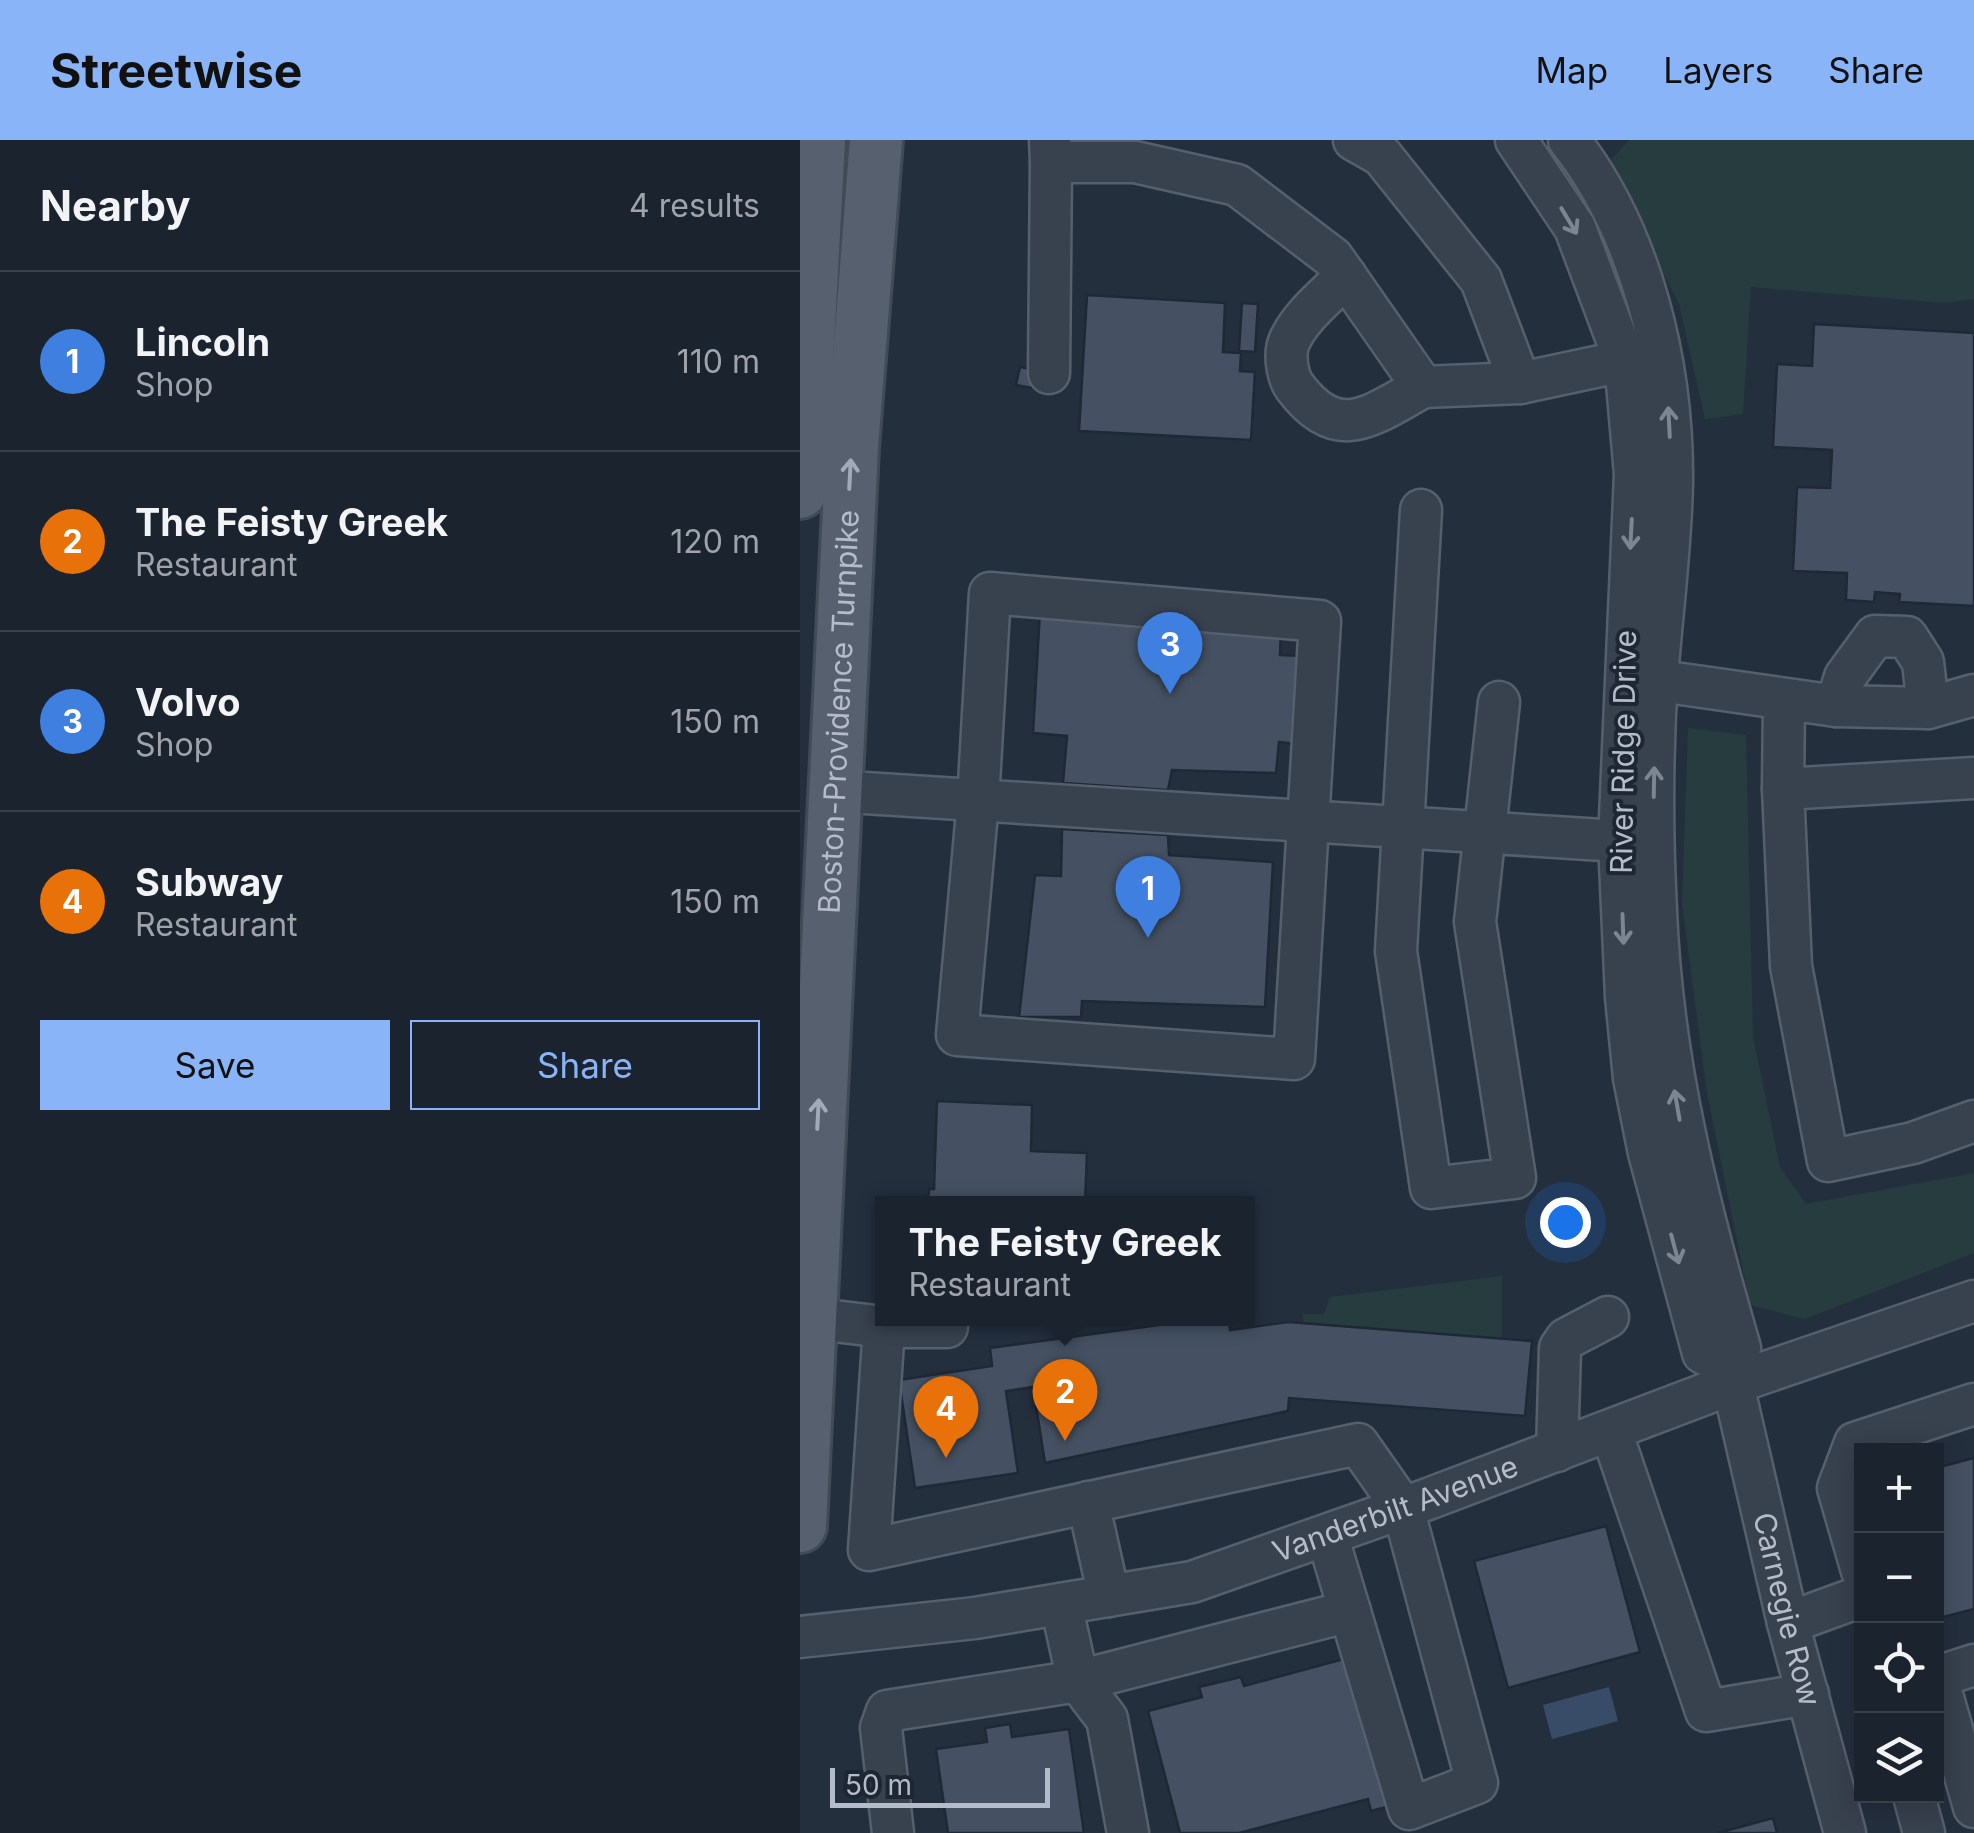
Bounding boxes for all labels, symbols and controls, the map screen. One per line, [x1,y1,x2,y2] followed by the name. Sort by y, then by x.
[50,41,302,100] text: Streetwise
[1536,49,1608,91] text: Map
[1663,49,1773,91] text: Layers
[1828,49,1924,91] text: Share
[40,180,191,231] text: Nearby
[629,186,760,225] text: 4 results
[1559,206,1579,235] one-way arrow
[135,319,270,365] text: Lincoln
[66,342,79,381] text: 1
[677,342,760,381] text: 110 m
[135,365,213,404] text: Shop
[1659,407,1678,439] one-way arrow
[841,459,860,491] one-way arrow
[135,499,448,545] text: The Feisty Greek
[811,509,866,915] street label: Boston-Providence Turnpike
[1621,518,1640,550] one-way arrow
[62,522,83,561] text: 2
[670,522,760,561] text: 120 m
[135,545,298,584] text: Restaurant
[1138,612,1202,694] pin: 3
[1603,630,1643,874] street label: River Ridge Drive
[135,679,240,725] text: Volvo
[62,702,83,741] text: 3
[670,702,760,741] text: 150 m
[135,725,213,764] text: Shop
[1644,766,1664,798] one-way arrow
[1116,856,1180,938] pin: 1
[135,859,283,905] text: Subway
[62,882,83,921] text: 4
[670,882,760,921] text: 150 m
[135,905,298,944] text: Restaurant
[1613,913,1632,945] one-way arrow
[40,1020,390,1110] button: Save
[410,1020,760,1110] button: Share
[1667,1090,1686,1122] one-way arrow
[809,1098,828,1130] one-way arrow
[875,1196,1255,1326] popup
[1540,1197,1591,1248] your location
[908,1219,1222,1265] text: The Feisty Greek
[1666,1233,1685,1264] one-way arrow
[908,1265,1071,1304] text: Restaurant
[1032,1358,1098,1441] pin: 2
[914,1376,978,1458] pin: 4
[1854,1443,1944,1803] map controls
[1854,1443,1944,1533] button: +
[1268,1448,1523,1569] street label: Vanderbilt Avenue
[1746,1509,1829,1710] street label: Carnegie Row
[1854,1533,1944,1623] button: −
[1854,1623,1944,1713] button: locate
[1854,1713,1944,1803] button: layers
[830,1763,1050,1808] scale bar
[845,1768,912,1802] text: 50 m

